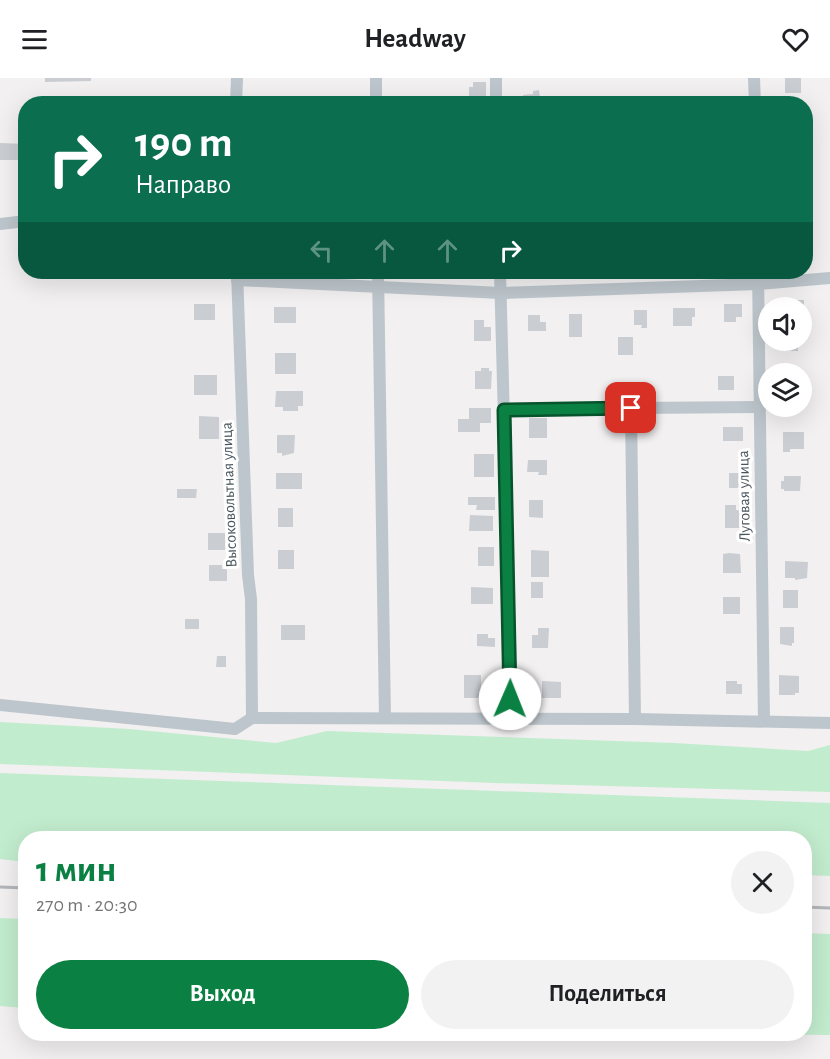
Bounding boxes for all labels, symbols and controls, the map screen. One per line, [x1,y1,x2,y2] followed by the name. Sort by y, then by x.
[18,23,51,56] icon: menu
[779,23,812,56] icon: heart
[364,25,466,52] text: Headway
[36,120,114,198] icon: right
[135,122,233,164] text: 190 m
[135,171,231,198] text: Направо
[305,234,338,267] icon: left
[368,234,401,267] icon: ahead
[431,234,464,267] icon: ahead
[494,234,527,267] icon: right
[758,297,812,417] map controls
[758,297,812,351] button: sound
[758,363,812,417] button: layers
[605,382,656,433] pin
[614,391,647,424] icon: arrive
[218,422,241,568] street label: Высоковольтная улица
[735,450,754,542] street label: Луговая улица
[478,667,542,731] position arrow
[731,851,794,914] button: close
[36,852,116,888] text: 1 мин
[36,895,138,915] text: 270 m · 20:30
[36,960,409,1029] button: Выход
[421,960,794,1029] button: Поделиться

